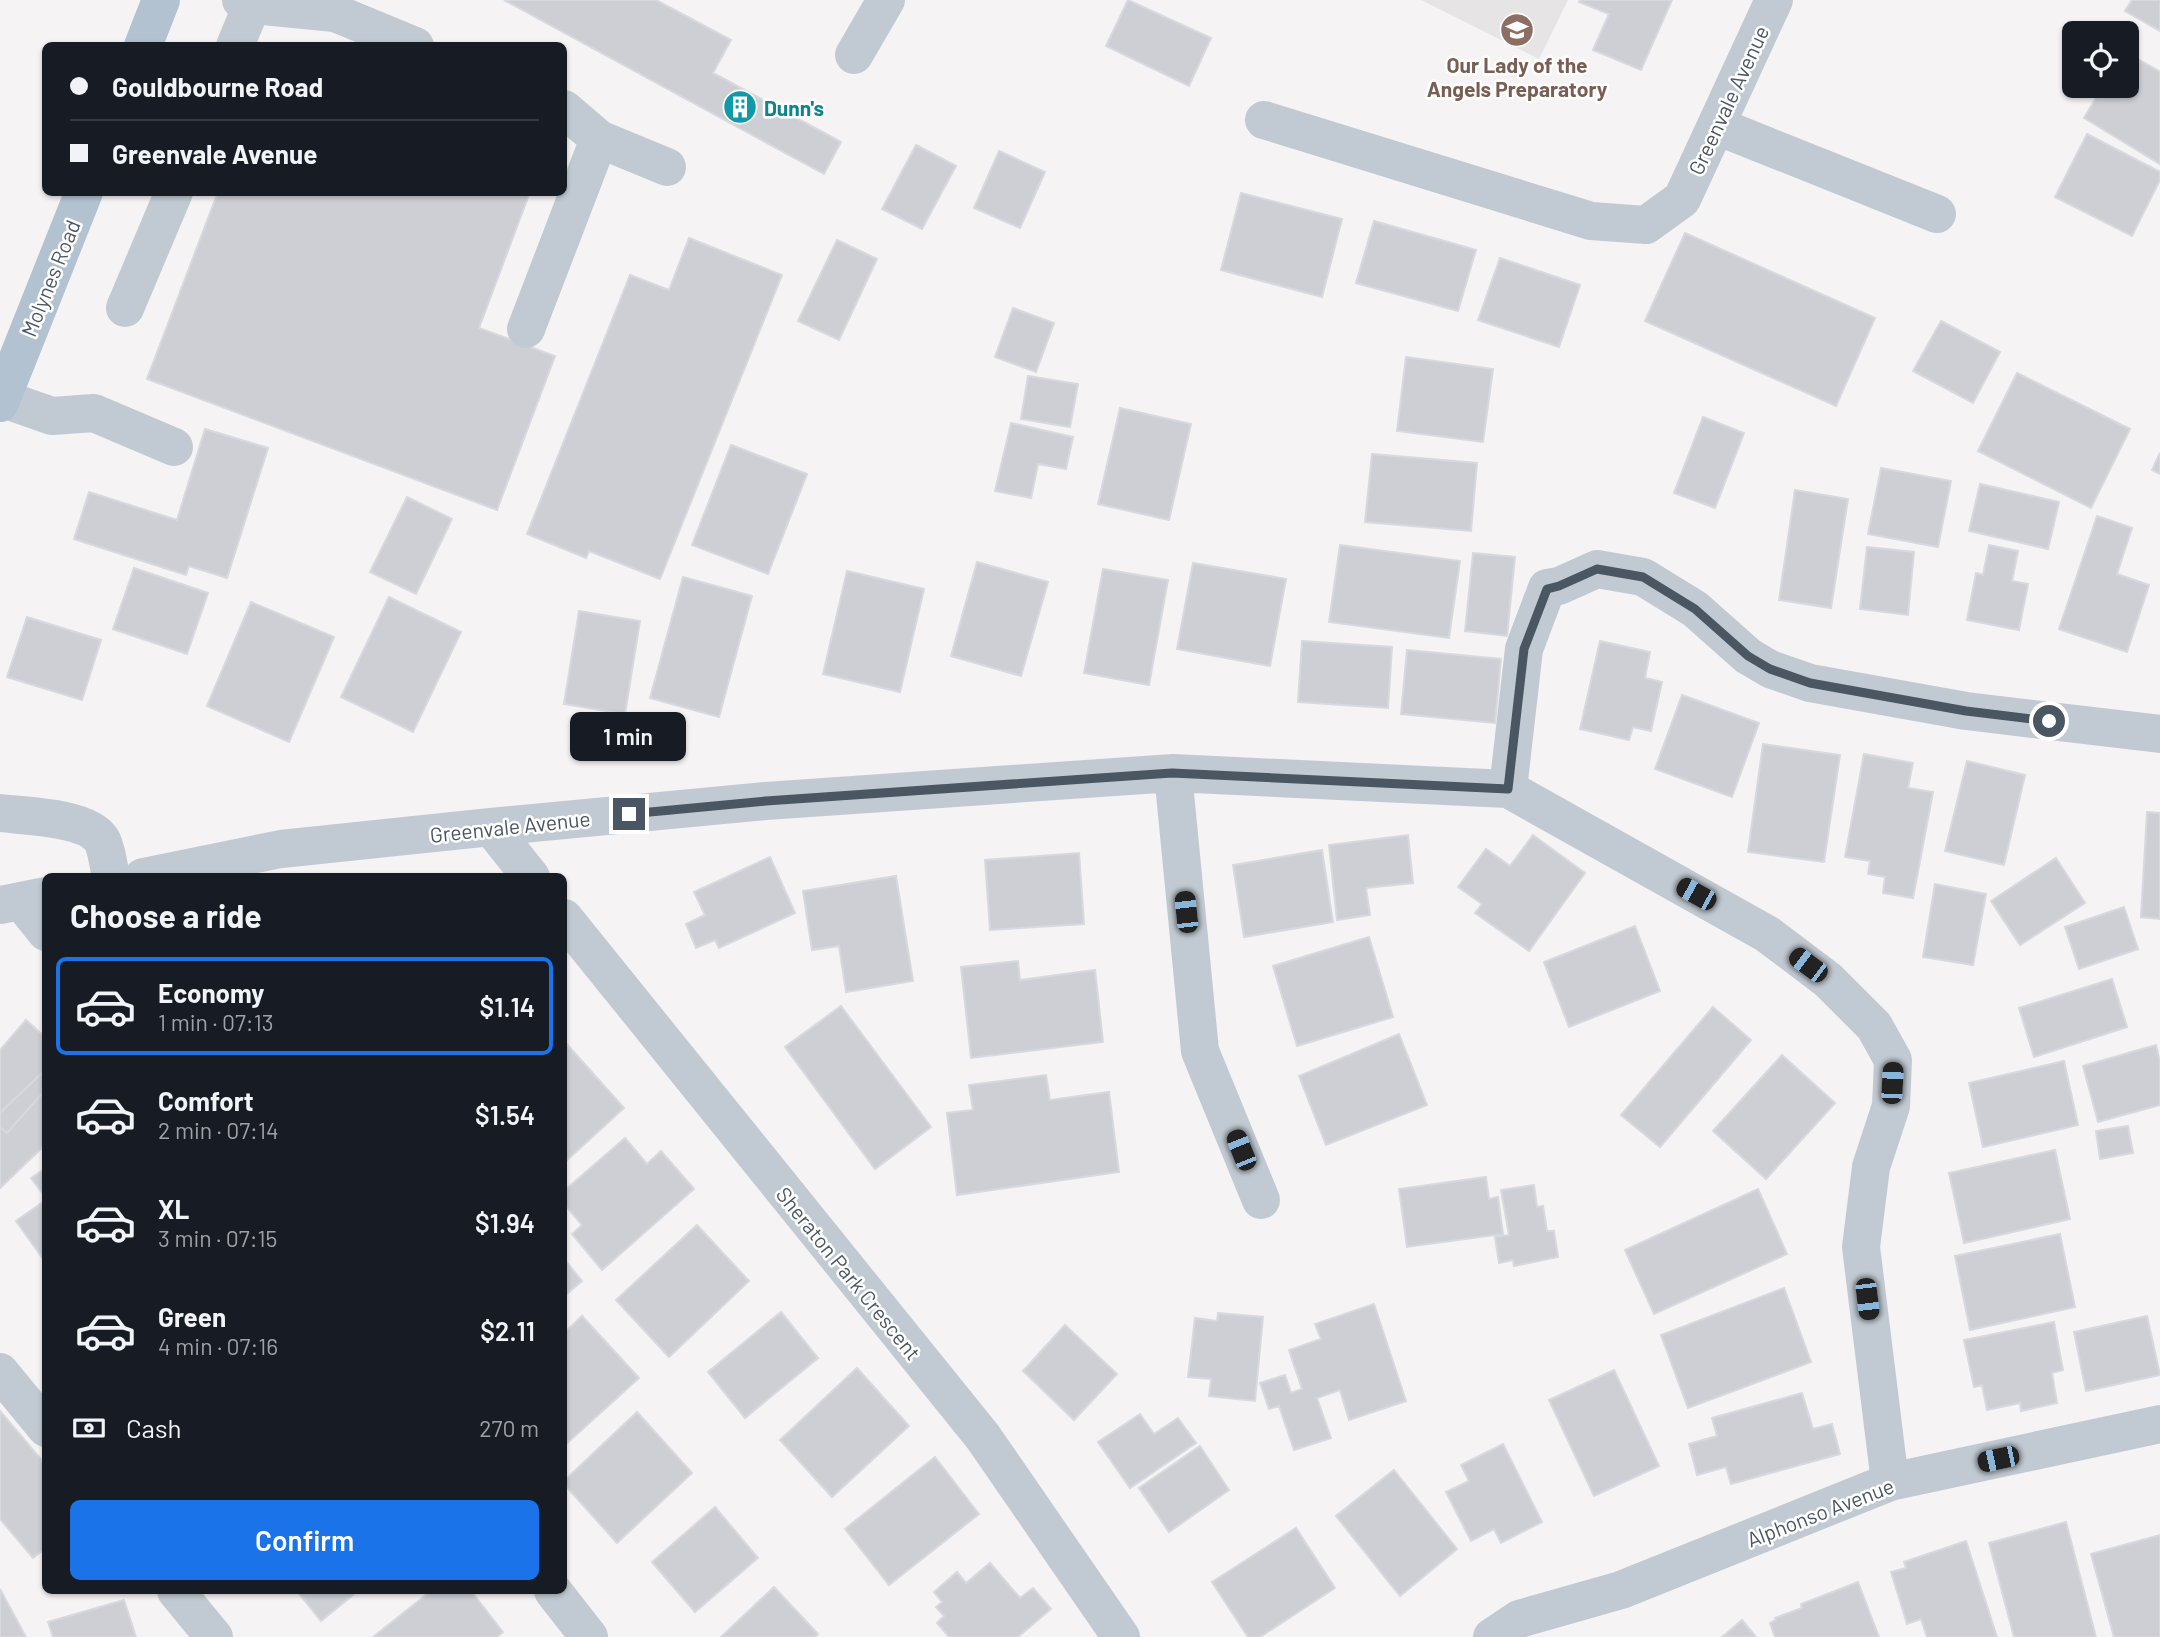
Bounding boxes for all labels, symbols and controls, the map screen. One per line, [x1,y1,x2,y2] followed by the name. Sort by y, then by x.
[1498,11,1536,49] school or university icon: Our Lady of the Angels Preparatory
[2062,21,2139,98] map controls
[2062,21,2139,98] button: locate
[1683,22,1773,178] street label: Greenvale Avenue
[1427,52,1608,101] place label: Our Lady of the Angels Preparatory
[112,71,323,102] text: Gouldbourne Road
[721,88,759,126] building icon: Dunn's
[764,95,824,120] place label: Dunn's
[112,138,317,169] text: Greenvale Avenue
[15,216,85,340] street label: Molynes Road
[2033,705,2065,737] route start
[571,712,687,762] callout: 1 min
[603,722,653,750] text: 1 min
[613,798,645,830] route end
[428,805,592,847] street label: Greenvale Avenue
[1673,875,1720,913] car
[1174,890,1199,934] car
[70,896,262,934] text: Choose a ride
[1785,944,1832,986] car
[74,975,137,1038] icon: car
[158,977,264,1008] text: Economy
[480,991,535,1022] text: $1.14
[158,1008,274,1036] text: 1 min · 07:13
[1881,1061,1904,1105] car
[74,1083,137,1146] icon: car
[158,1085,254,1116] text: Comfort
[475,1099,535,1130] text: $1.54
[158,1116,279,1144] text: 2 min · 07:14
[1224,1127,1259,1173] car
[772,1182,926,1364] street label: Sheraton Park Crescent
[74,1191,137,1254] icon: car
[158,1193,189,1224] text: XL
[475,1207,535,1238] text: $1.94
[158,1224,277,1252] text: 3 min · 07:15
[1855,1277,1880,1321] car
[74,1299,137,1362] icon: car
[158,1301,226,1332] text: Green
[480,1315,535,1346] text: $2.11
[158,1332,278,1360] text: 4 min · 07:16
[70,1409,108,1447] icon: cash
[126,1412,181,1443] text: Cash
[479,1414,539,1442] text: 270 m
[1976,1444,2021,1474] car
[1743,1472,1897,1552] street label: Alphonso Avenue
[70,1500,539,1580] button: Confirm

